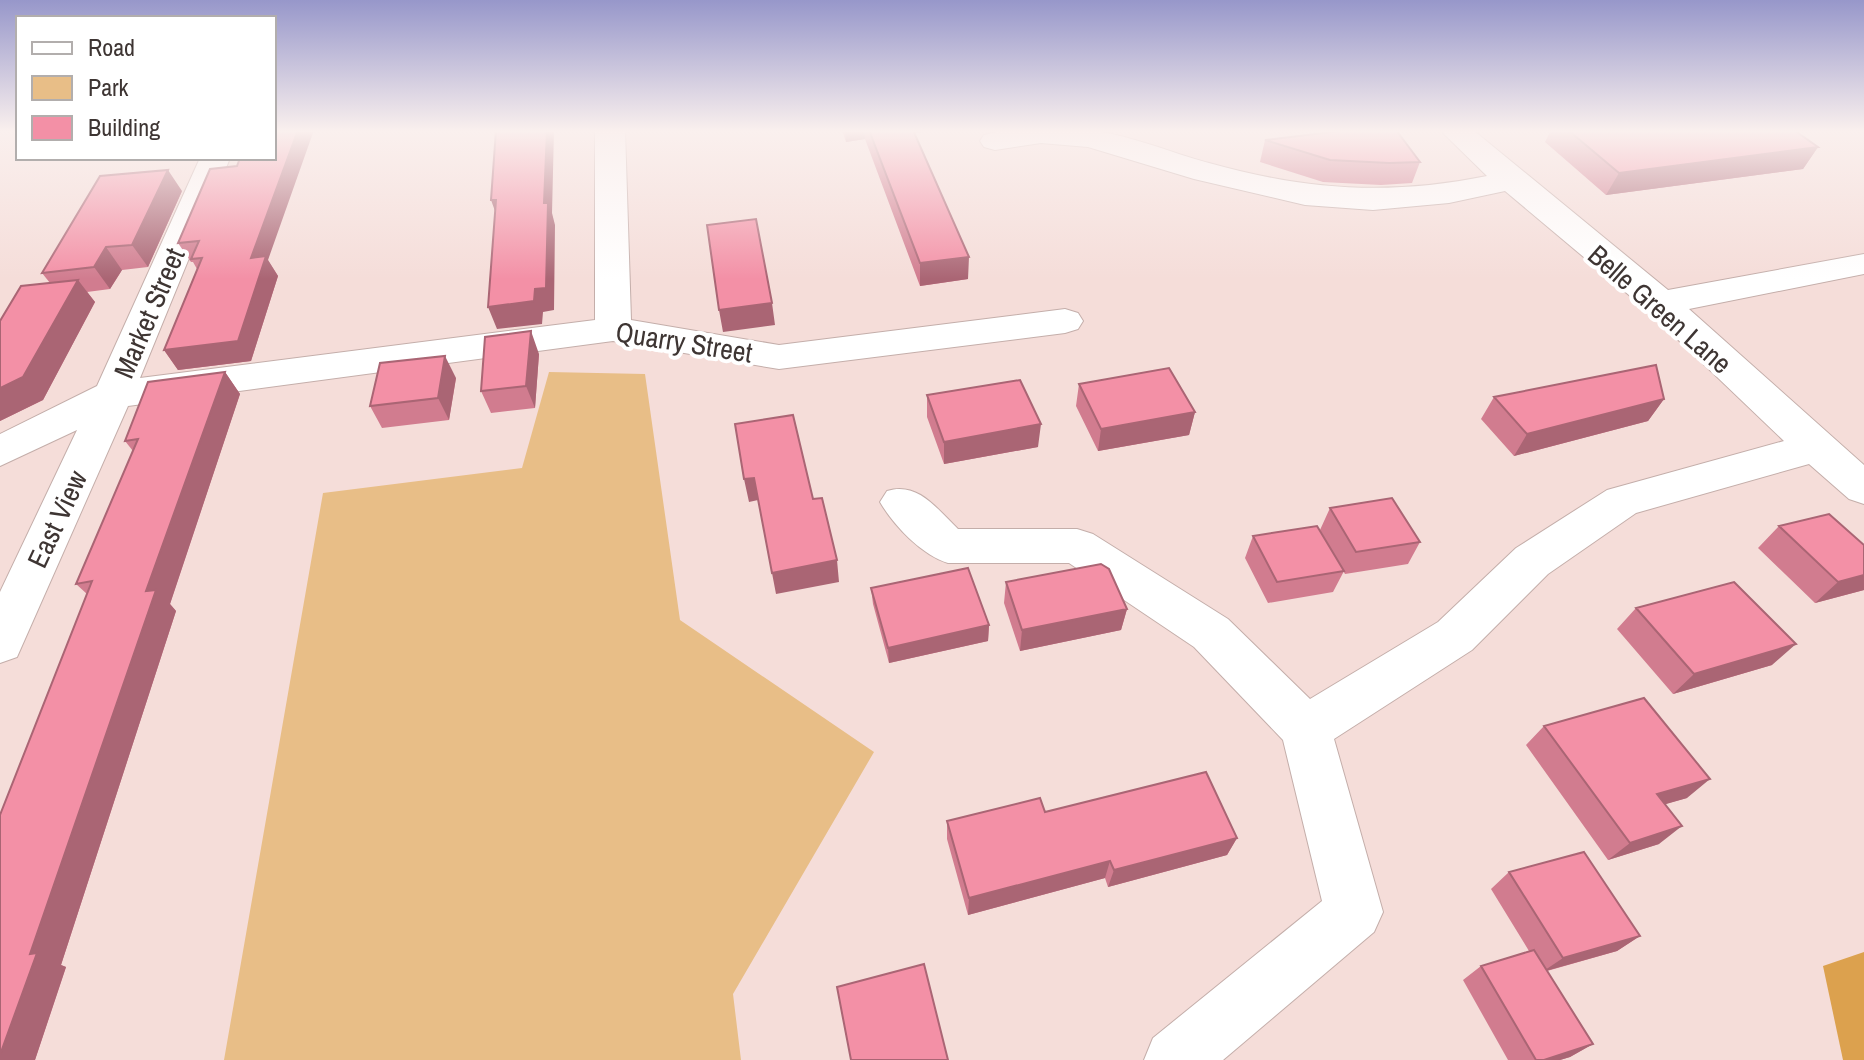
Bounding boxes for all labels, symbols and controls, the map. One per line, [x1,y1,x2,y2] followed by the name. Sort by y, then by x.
[16,16,276,160] legend
[88,31,135,63] text: Road
[88,71,129,103] text: Park
[88,111,160,143] text: Building
[1580,236,1740,382] street label: Belle Green Lane
[105,242,193,384] street label: Market Street
[613,312,755,372] street label: Quarry Street
[18,464,96,574] street label: East View

